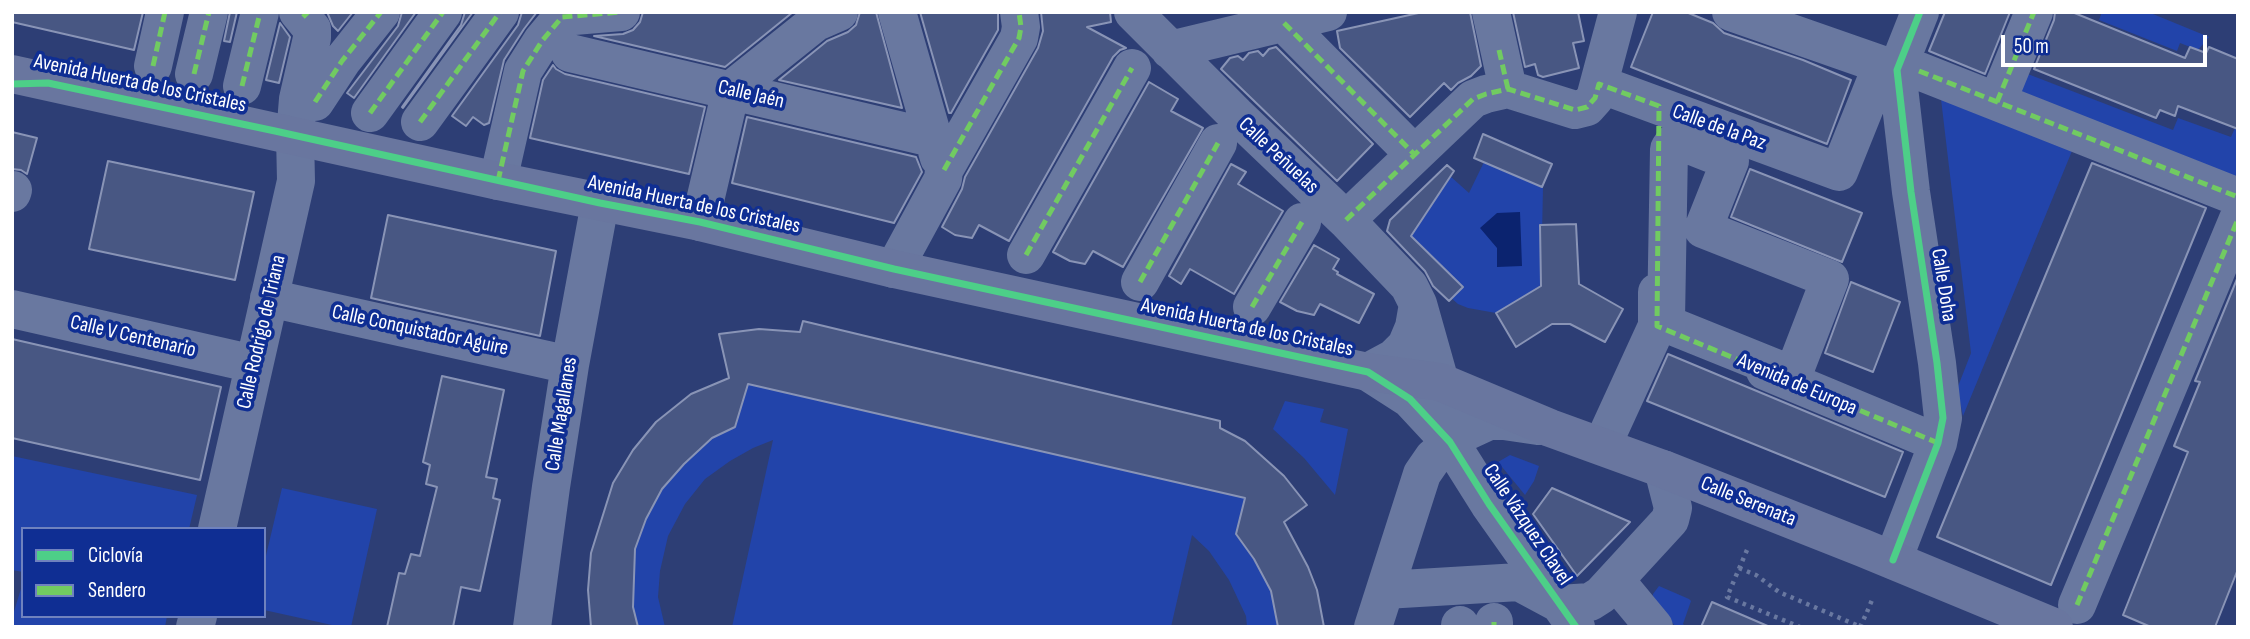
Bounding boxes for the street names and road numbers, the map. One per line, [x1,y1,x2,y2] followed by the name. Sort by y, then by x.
[32,49,248,119] street label: Avenida Huerta de los Cristales
[715,75,787,115] street label: Calle Jaén
[1669,99,1769,157] street label: Calle de la Paz
[1233,112,1323,200] street label: Calle Peñuelas
[586,170,802,240] street label: Avenida Huerta de los Cristales
[1925,247,1961,323] street label: Calle Doha
[232,253,292,411] street label: Calle Rodrigo de Triana
[1139,293,1355,363] street label: Avenida Huerta de los Cristales
[329,300,511,362] street label: Calle Conquistador Aguire
[68,310,198,364] street label: Calle V Centenario
[1733,349,1861,421] street label: Avenida de Europa
[541,355,583,473] street label: Calle Magallanes
[1477,460,1577,590] street label: Calle Vázquez Clavel
[1697,471,1799,533] street label: Calle Serenata

